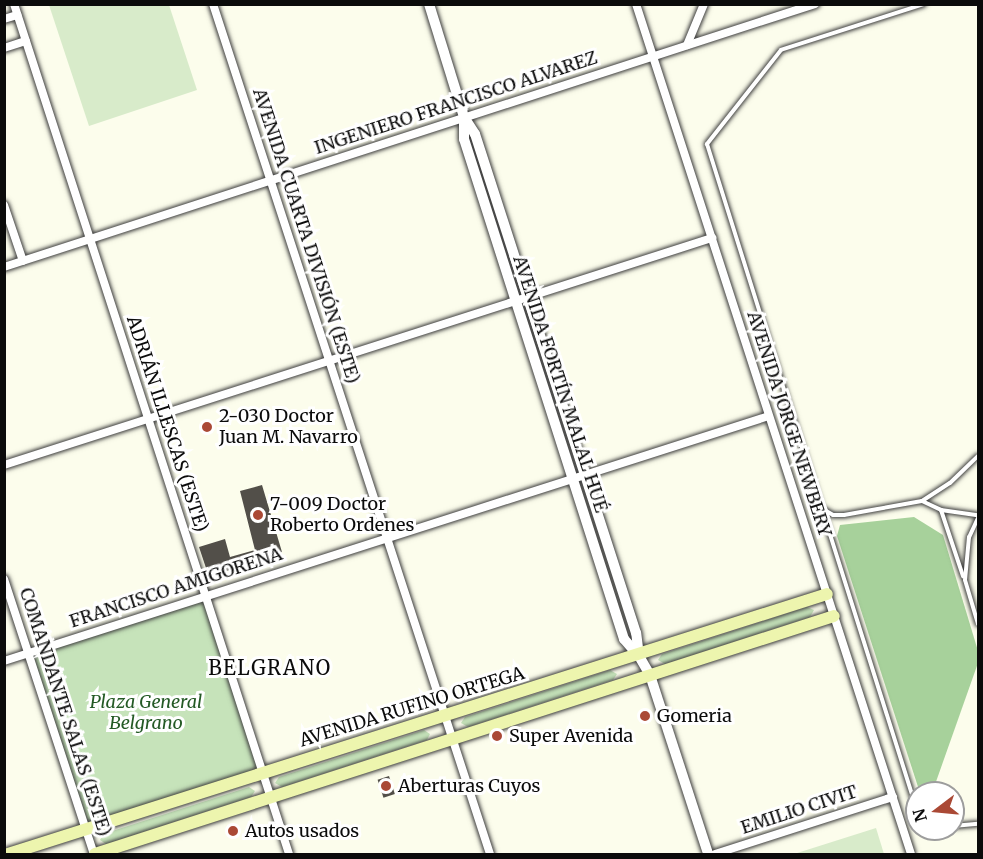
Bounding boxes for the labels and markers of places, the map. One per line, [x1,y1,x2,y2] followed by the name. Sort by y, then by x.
[219,406,358,448] place label: 2-030 Doctor Juan M. Navarro
[200,420,214,434] marker: 2-030 Doctor Juan M. Navarro
[270,494,414,536] place label: 7-009 Doctor Roberto Ordenes
[251,508,265,522] marker: 7-009 Doctor Roberto Ordenes
[657,705,732,727] place label: Gomeria
[638,709,652,723] marker: Gomeria
[509,725,633,747] place label: Super Avenida
[490,729,504,743] marker: Super Avenida
[398,775,540,797] place label: Aberturas Cuyos
[379,779,393,793] marker: Aberturas Cuyos
[245,820,359,842] place label: Autos usados
[226,824,240,838] marker: Autos usados

